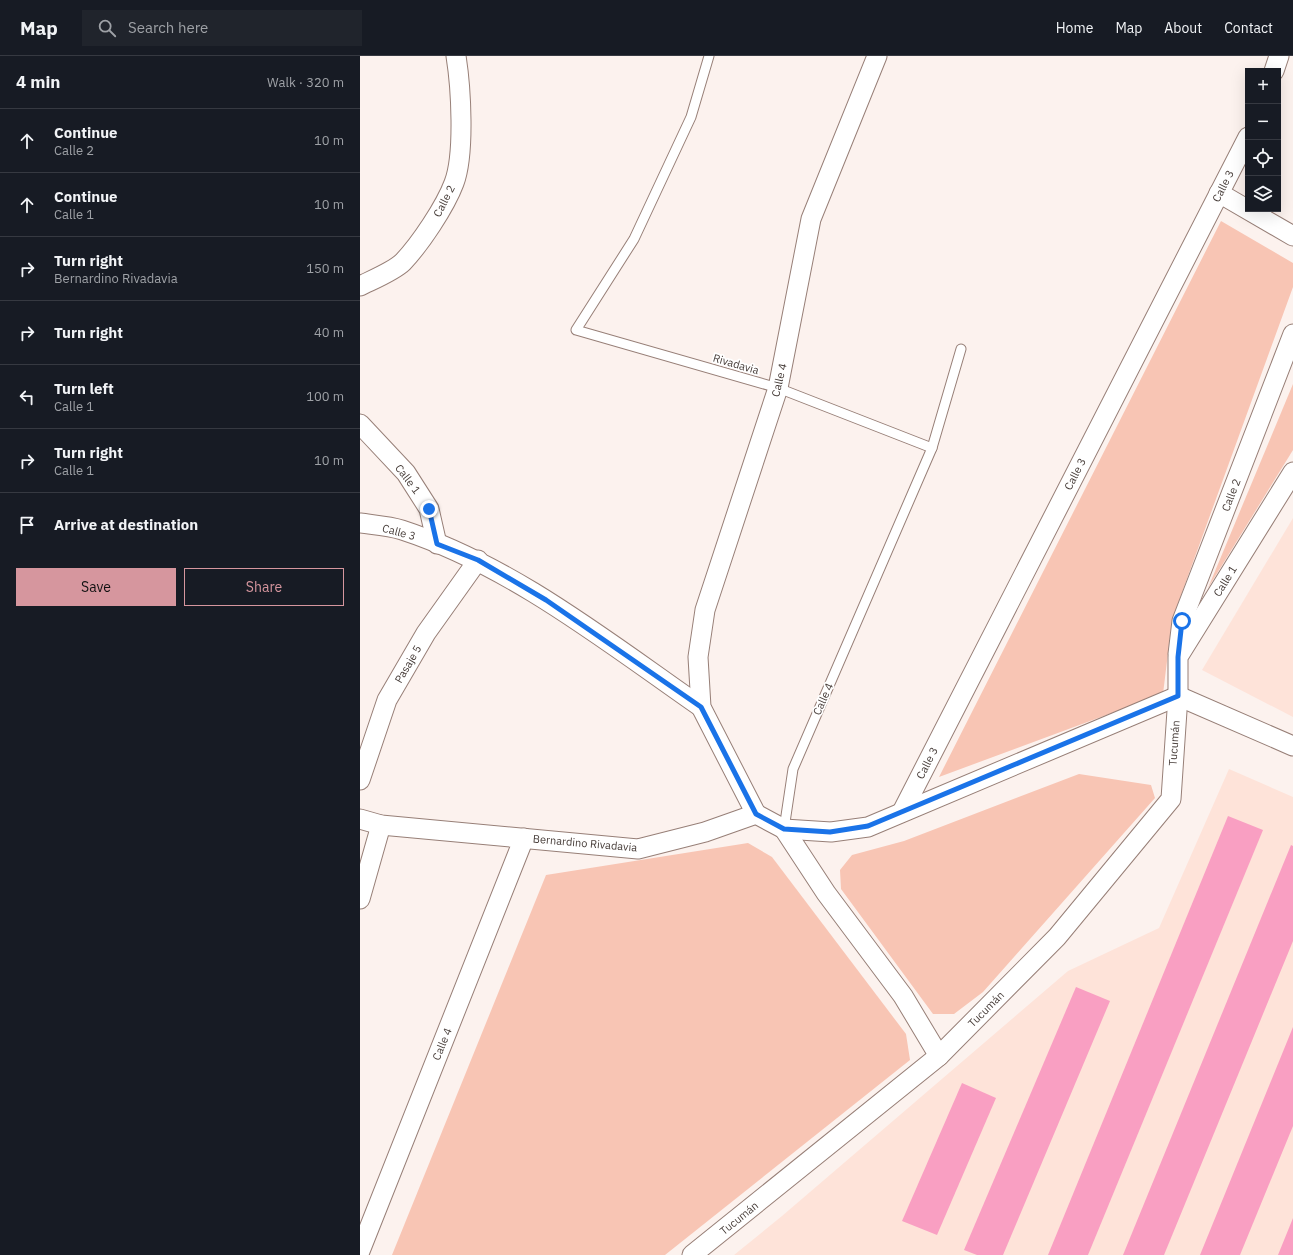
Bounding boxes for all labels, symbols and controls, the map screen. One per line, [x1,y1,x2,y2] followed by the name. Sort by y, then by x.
[82,10,362,46] search box
[20,16,58,40] text: Map
[96,17,118,39] icon: search
[128,18,208,37] text: Search here
[1056,19,1093,37] text: Home
[1115,19,1142,37] text: Map
[1164,19,1202,37] text: About
[1224,19,1273,37] text: Contact
[1245,68,1281,212] map controls
[1245,68,1281,104] button: +
[16,71,60,93] text: 4 min
[267,74,344,91] text: Walk · 320 m
[1245,104,1281,140] button: −
[54,123,118,142] text: Continue
[16,130,38,152] icon: ahead
[314,132,344,149] text: 10 m
[1245,140,1281,176] button: locate
[54,142,94,159] text: Calle 2
[1209,168,1237,204] street label: Calle 3
[1245,176,1281,212] button: layers
[430,183,458,219] street label: Calle 2
[54,187,118,206] text: Continue
[16,194,38,216] icon: ahead
[314,196,344,213] text: 10 m
[54,206,94,223] text: Calle 1
[54,251,123,270] text: Turn right
[16,258,38,280] icon: right
[306,260,344,277] text: 150 m
[54,270,178,287] text: Bernardino Rivadavia
[16,322,38,344] icon: right
[54,323,123,342] text: Turn right
[314,324,344,341] text: 40 m
[711,351,761,377] street label: Rivadavia
[768,362,790,398] street label: Calle 4
[54,379,114,398] text: Turn left
[16,386,38,408] icon: left
[306,388,344,405] text: 100 m
[54,398,94,415] text: Calle 1
[54,443,123,462] text: Turn right
[16,450,38,472] icon: right
[314,452,344,469] text: 10 m
[1061,456,1089,492] street label: Calle 3
[392,461,424,497] street label: Calle 1
[54,462,94,479] text: Calle 1
[1218,477,1244,513] street label: Calle 2
[420,500,438,518] route end
[16,514,38,536] icon: arrive
[54,515,198,534] text: Arrive at destination
[381,521,417,543] street label: Calle 3
[1210,563,1240,599] street label: Calle 1
[16,568,176,606] button: Save
[184,568,344,606] button: Share
[1173,612,1191,630] route start
[392,642,424,686] street label: Pasaje 5
[810,680,836,717] street label: Calle 4
[1165,720,1183,766] street label: Tucumán
[913,745,941,781] street label: Calle 3
[532,831,638,855] street label: Bernardino Rivadavia
[965,988,1007,1030] street label: Tucumán
[429,1025,455,1062] street label: Calle 4
[717,1198,761,1238] street label: Tucumán

